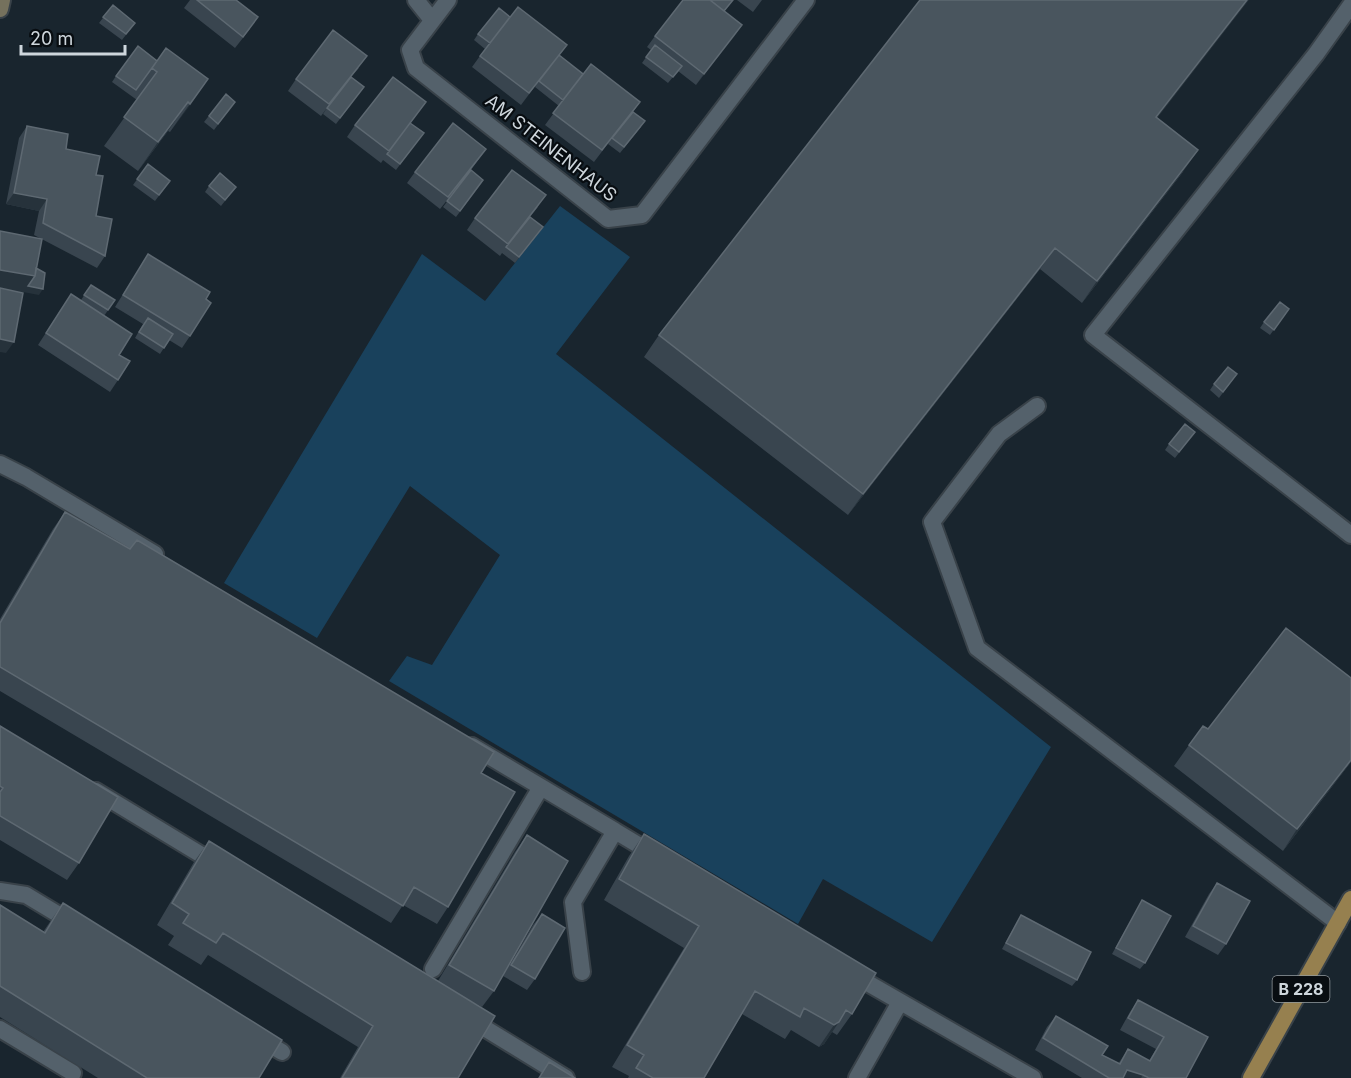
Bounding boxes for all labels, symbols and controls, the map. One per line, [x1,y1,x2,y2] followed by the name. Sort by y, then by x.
[21,18,124,56] scale bar
[30,28,73,49] text: 20 m
[481,90,621,205] street label: AM STEINENHAUS
[1272,976,1330,1002] road number: B 228

